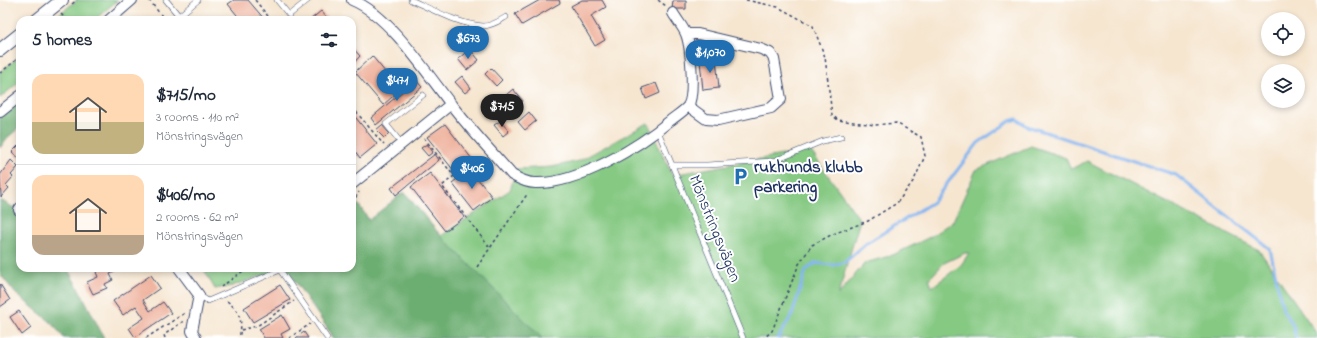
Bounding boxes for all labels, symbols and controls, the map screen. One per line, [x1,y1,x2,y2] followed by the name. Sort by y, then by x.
[1261,12,1305,108] map controls
[1261,12,1305,56] button: locate
[444,26,492,60] pin: $673
[32,28,92,53] text: 5 homes
[318,29,340,51] icon: filters
[456,29,480,48] text: $673
[677,40,743,74] pin: $1,070
[695,43,725,62] text: $1,070
[1261,64,1305,108] button: layers
[373,68,421,102] pin: $471
[386,71,408,90] text: $471
[156,83,216,108] text: $715/mo
[64,90,112,138] icon: home
[478,94,526,128] pin: $715
[490,97,514,116] text: $715
[156,108,239,127] text: 3 rooms · 110 m²
[156,127,243,146] text: Mönstringsvägen
[754,155,862,202] place label: rukhunds klubb parkering
[448,156,496,190] pin: $406
[460,159,484,178] text: $406
[731,166,751,186] parking icon: rukhunds klubb parkering
[680,171,748,287] street label: Mönstringsvägen
[156,183,215,208] text: $406/mo
[64,191,112,239] icon: home
[156,208,239,227] text: 2 rooms · 62 m²
[156,227,243,246] text: Mönstringsvägen

